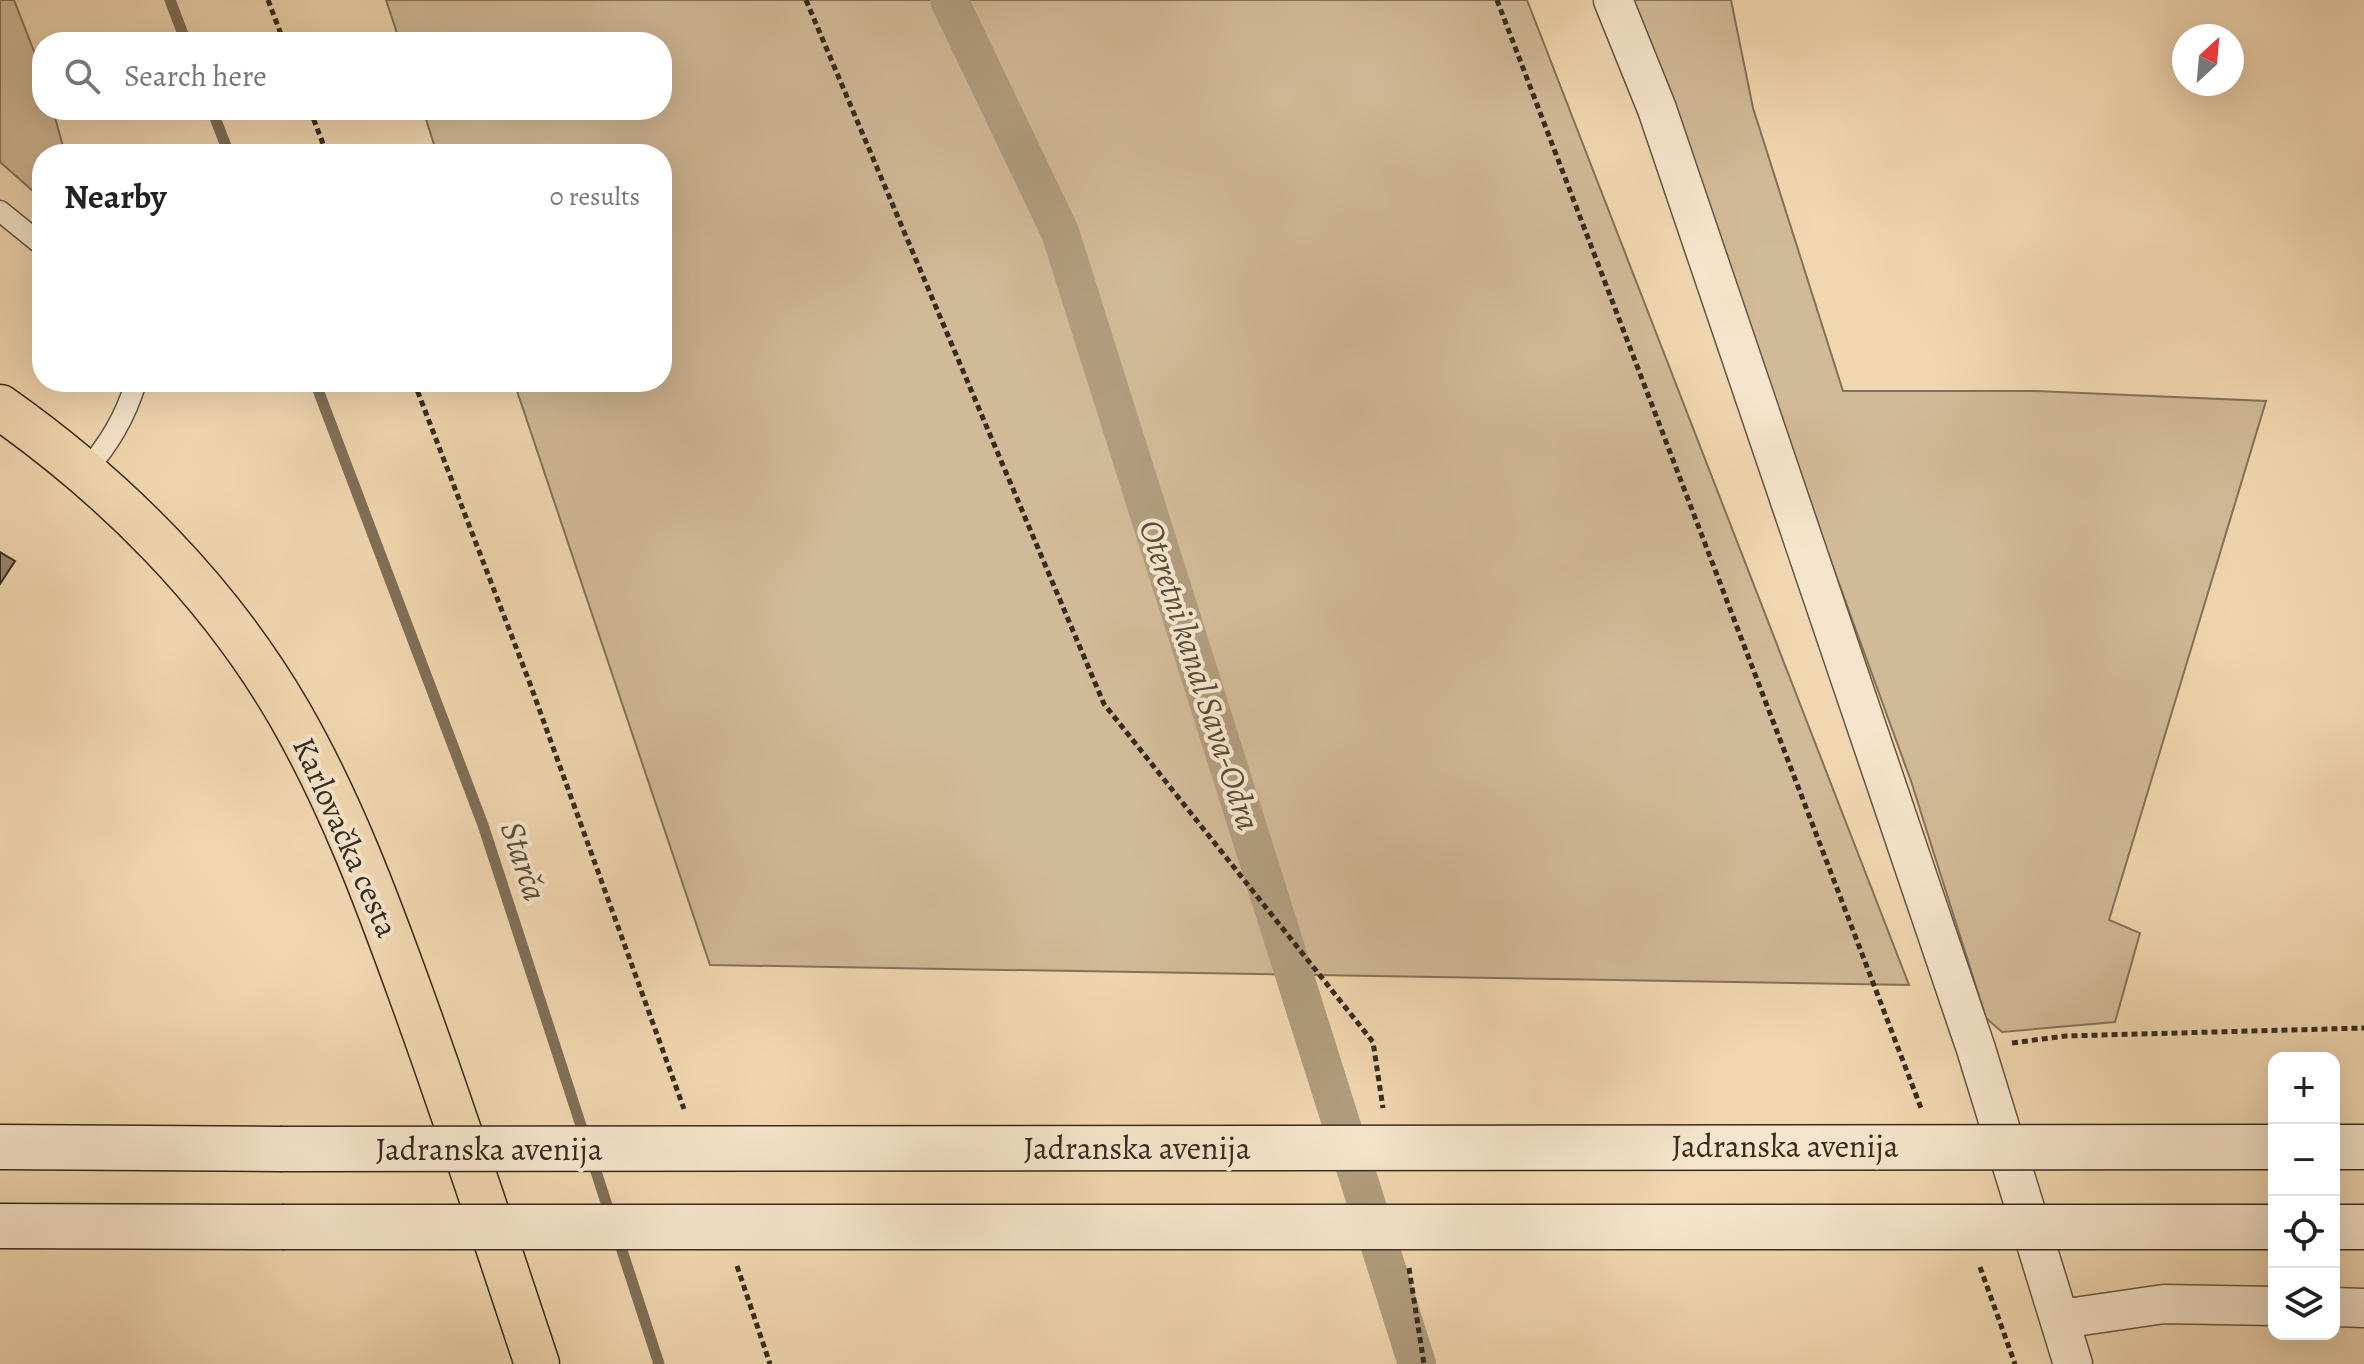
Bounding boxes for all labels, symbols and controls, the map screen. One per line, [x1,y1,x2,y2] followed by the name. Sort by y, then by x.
[2172,24,2244,96] north arrow
[32,32,672,120] search box
[60,54,104,98] icon: search
[124,56,267,96] text: Search here
[64,173,167,220] text: Nearby
[550,179,640,214] text: 0 results
[1128,514,1272,836] water label: Oteretni kanal Sava-Odra
[282,730,410,944] street label: Karlovačka cesta
[489,815,559,907] water label: Starča
[2268,1052,2340,1340] map controls
[2268,1052,2340,1124] button: +
[1671,1124,1899,1168] street label: Jadranska avenija
[2268,1124,2340,1196] button: −
[1023,1126,1251,1170] street label: Jadranska avenija
[375,1127,603,1171] street label: Jadranska avenija
[2268,1196,2340,1268] button: locate
[2268,1268,2340,1340] button: layers

